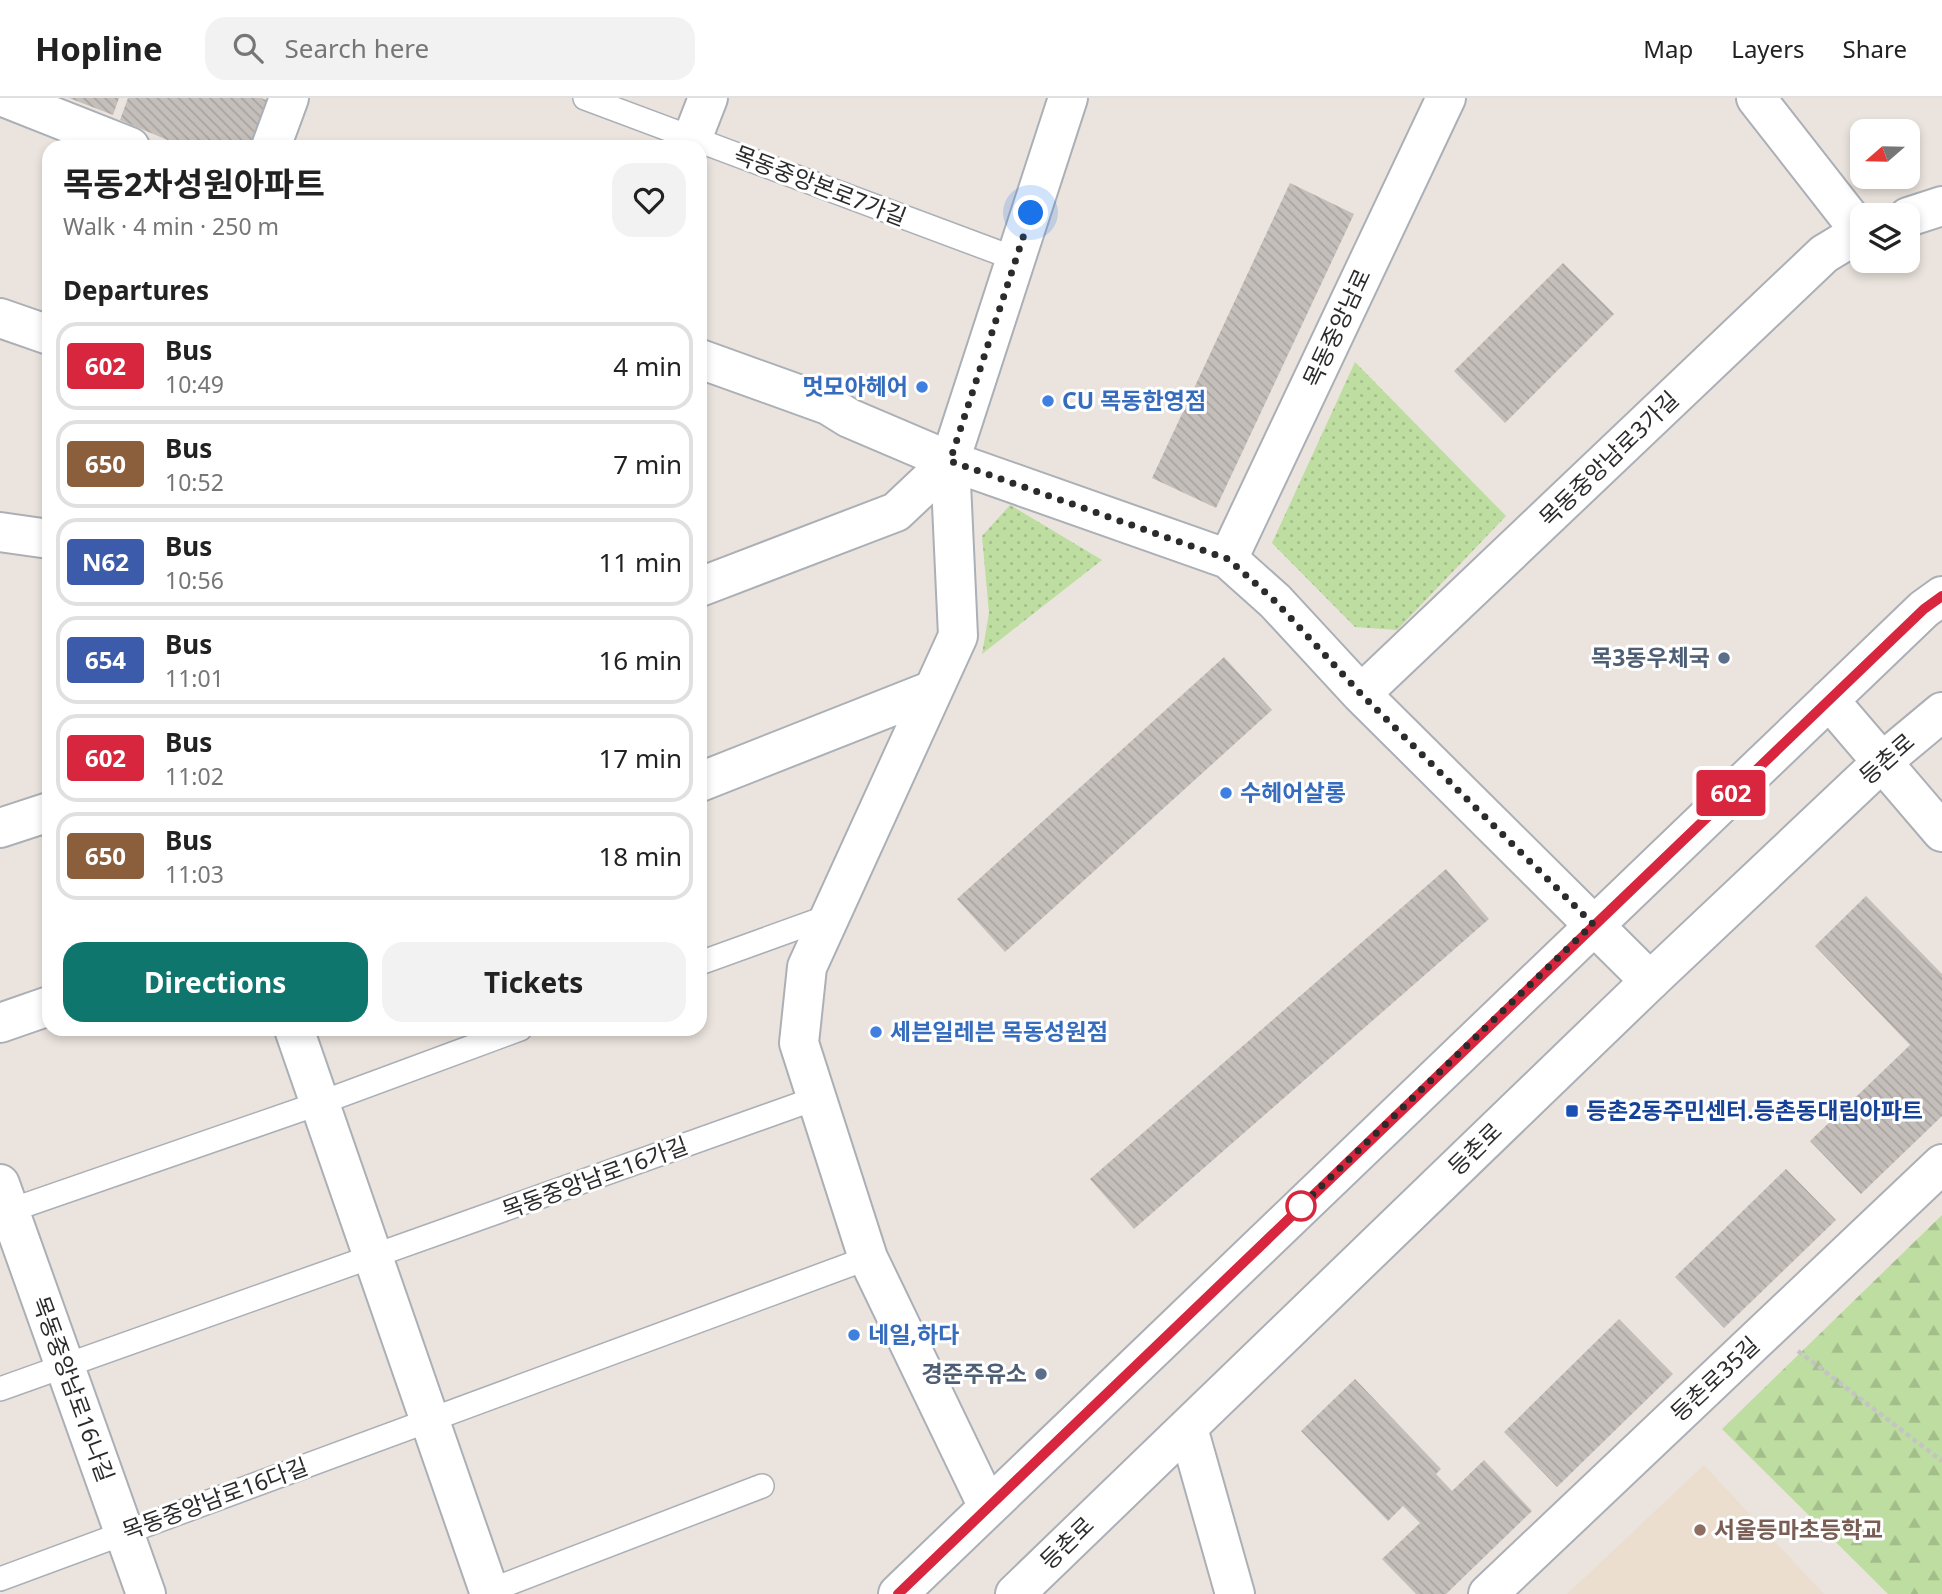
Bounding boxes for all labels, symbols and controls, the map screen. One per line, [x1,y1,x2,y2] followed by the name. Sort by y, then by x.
[205,17,695,80] search box
[35,26,163,71] text: Hopline
[229,29,267,67] icon: search
[285,30,429,66] text: Search here
[1643,32,1693,65] text: Map
[1731,32,1805,65] text: Layers
[1843,32,1907,65] text: Share
[1850,119,1920,189] north arrow
[1850,119,1920,273] map controls
[729,137,911,233] street label: 목동중앙본로7가길
[63,161,325,206] text: 목동2차성원아파트
[612,163,686,237] button: heart
[1013,195,1048,230] your location
[1850,203,1920,273] button: layers
[63,210,279,242] text: Walk · 4 min · 250 m
[1295,263,1377,392] street label: 목동중앙남로
[63,272,209,308] text: Departures
[165,332,212,368] text: Bus
[613,348,682,384] text: 4 min
[85,349,126,382] text: 602
[165,368,224,400] text: 10:49
[802,370,908,402] place label: 멋모아헤어
[914,379,930,395] marker: 멋모아헤어
[1532,383,1685,533] street label: 목동중앙남로3가길
[1062,384,1206,416] place label: CU 목동한영점
[1040,393,1056,409] marker: CU 목동한영점
[165,430,212,466] text: Bus
[613,446,682,482] text: 7 min
[85,447,126,480] text: 650
[165,466,224,498] text: 10:52
[165,528,212,564] text: Bus
[598,544,682,580] text: 11 min
[82,545,129,578] text: N62
[165,564,224,596] text: 10:56
[165,626,212,662] text: Bus
[1591,641,1710,673] place label: 목3동우체국
[598,642,682,678] text: 16 min
[85,643,126,676] text: 654
[1716,650,1732,666] marker: 목3동우체국
[165,662,224,694] text: 11:01
[165,724,212,760] text: Bus
[1852,725,1921,791] street label: 등촌로
[598,740,682,776] text: 17 min
[85,741,126,774] text: 602
[165,760,224,792] text: 11:02
[1691,770,1771,816] line badge: 602
[1240,776,1346,808] place label: 수헤어살롱
[1710,776,1752,809] text: 602
[1218,785,1234,801] marker: 수헤어살롱
[165,822,212,858] text: Bus
[598,838,682,874] text: 18 min
[85,839,126,872] text: 650
[165,858,224,890] text: 11:03
[63,942,368,1022] button: Directions
[382,942,686,1022] button: Tickets
[890,1015,1108,1047] place label: 세븐일레븐 목동성원점
[868,1024,884,1040] marker: 세븐일레븐 목동성원점
[1586,1094,1923,1126] place label: 등촌2동주민센터.등촌동대림아파트
[1564,1103,1580,1119] marker: 등촌2동주민센터.등촌동대림아파트
[1440,1115,1508,1182] street label: 등촌로
[497,1129,692,1226] street label: 목동중앙남로16가길
[1286,1191,1316,1221] unlabelled marker
[25,1291,122,1486] street label: 목동중앙남로16나길
[868,1318,959,1350] place label: 네일,하다
[846,1327,862,1343] marker: 네일,하다
[1663,1329,1766,1428] street label: 등촌로35길
[921,1357,1027,1389] place label: 경준주유소
[1033,1366,1049,1382] marker: 경준주유소
[117,1450,312,1547] street label: 목동중앙남로16다길
[1032,1509,1100,1576] street label: 등촌로
[1714,1513,1883,1545] place label: 서울등마초등학교
[1692,1522,1708,1538] marker: 서울등마초등학교

